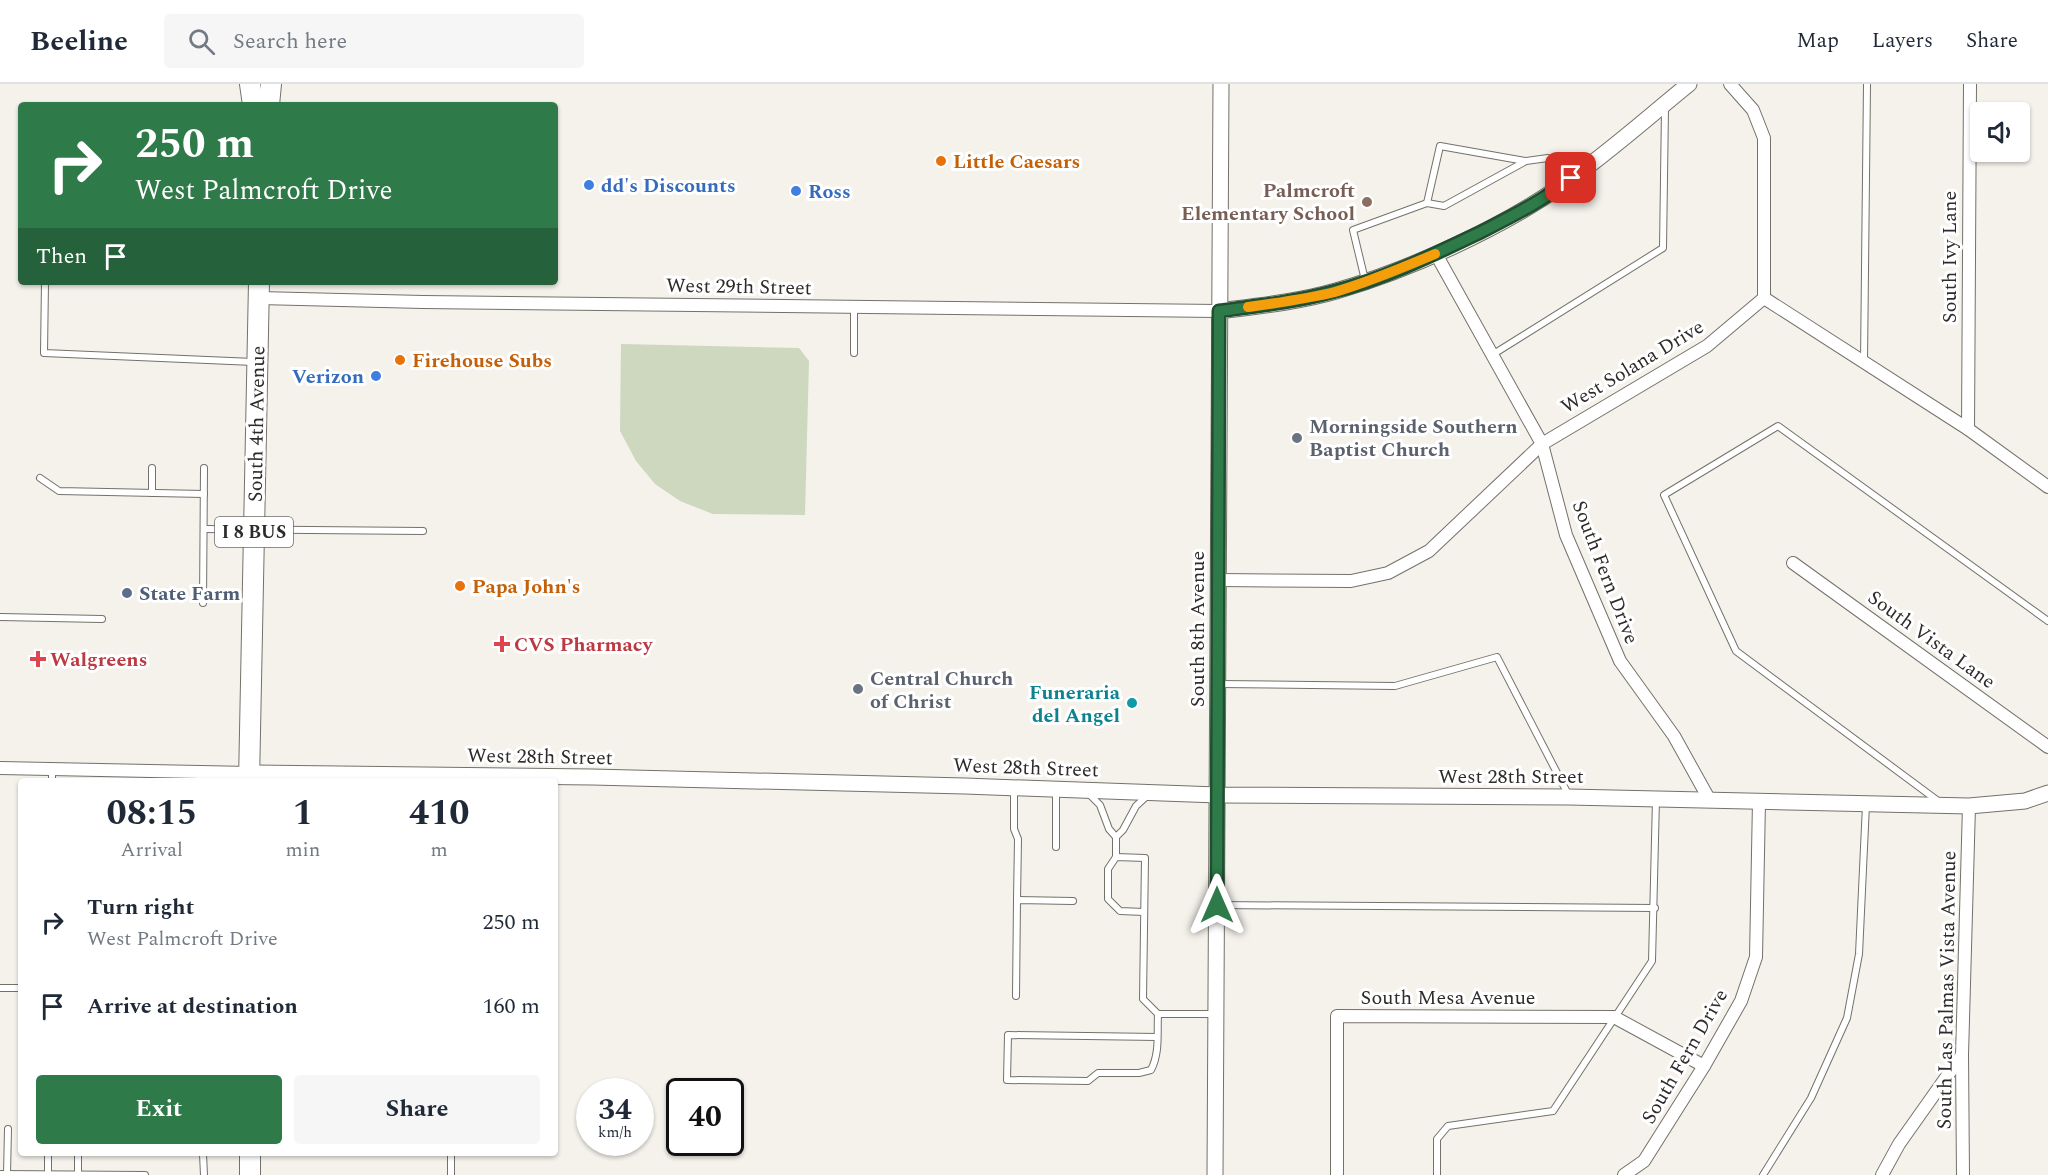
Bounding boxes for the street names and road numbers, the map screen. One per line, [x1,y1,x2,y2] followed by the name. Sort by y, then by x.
[1935,191,1965,323] street label: South Ivy Lane
[666,271,812,303] street label: West 29th Street
[1555,312,1710,421] street label: West Solana Drive
[241,346,273,503] street label: South 4th Avenue
[1564,496,1646,649] street label: South Fern Drive
[215,517,293,547] road number: I 8 BUS
[1183,551,1213,707] street label: South 8th Avenue
[1861,583,2002,697] street label: South Vista Lane
[467,741,613,773] street label: West 28th Street
[953,750,1099,786] street label: West 28th Street
[1438,762,1584,792] street label: West 28th Street
[1930,850,1964,1130] street label: South Las Palmas Vista Avenue
[1360,983,1536,1013] street label: South Mesa Avenue
[1634,983,1736,1130] street label: South Fern Drive

